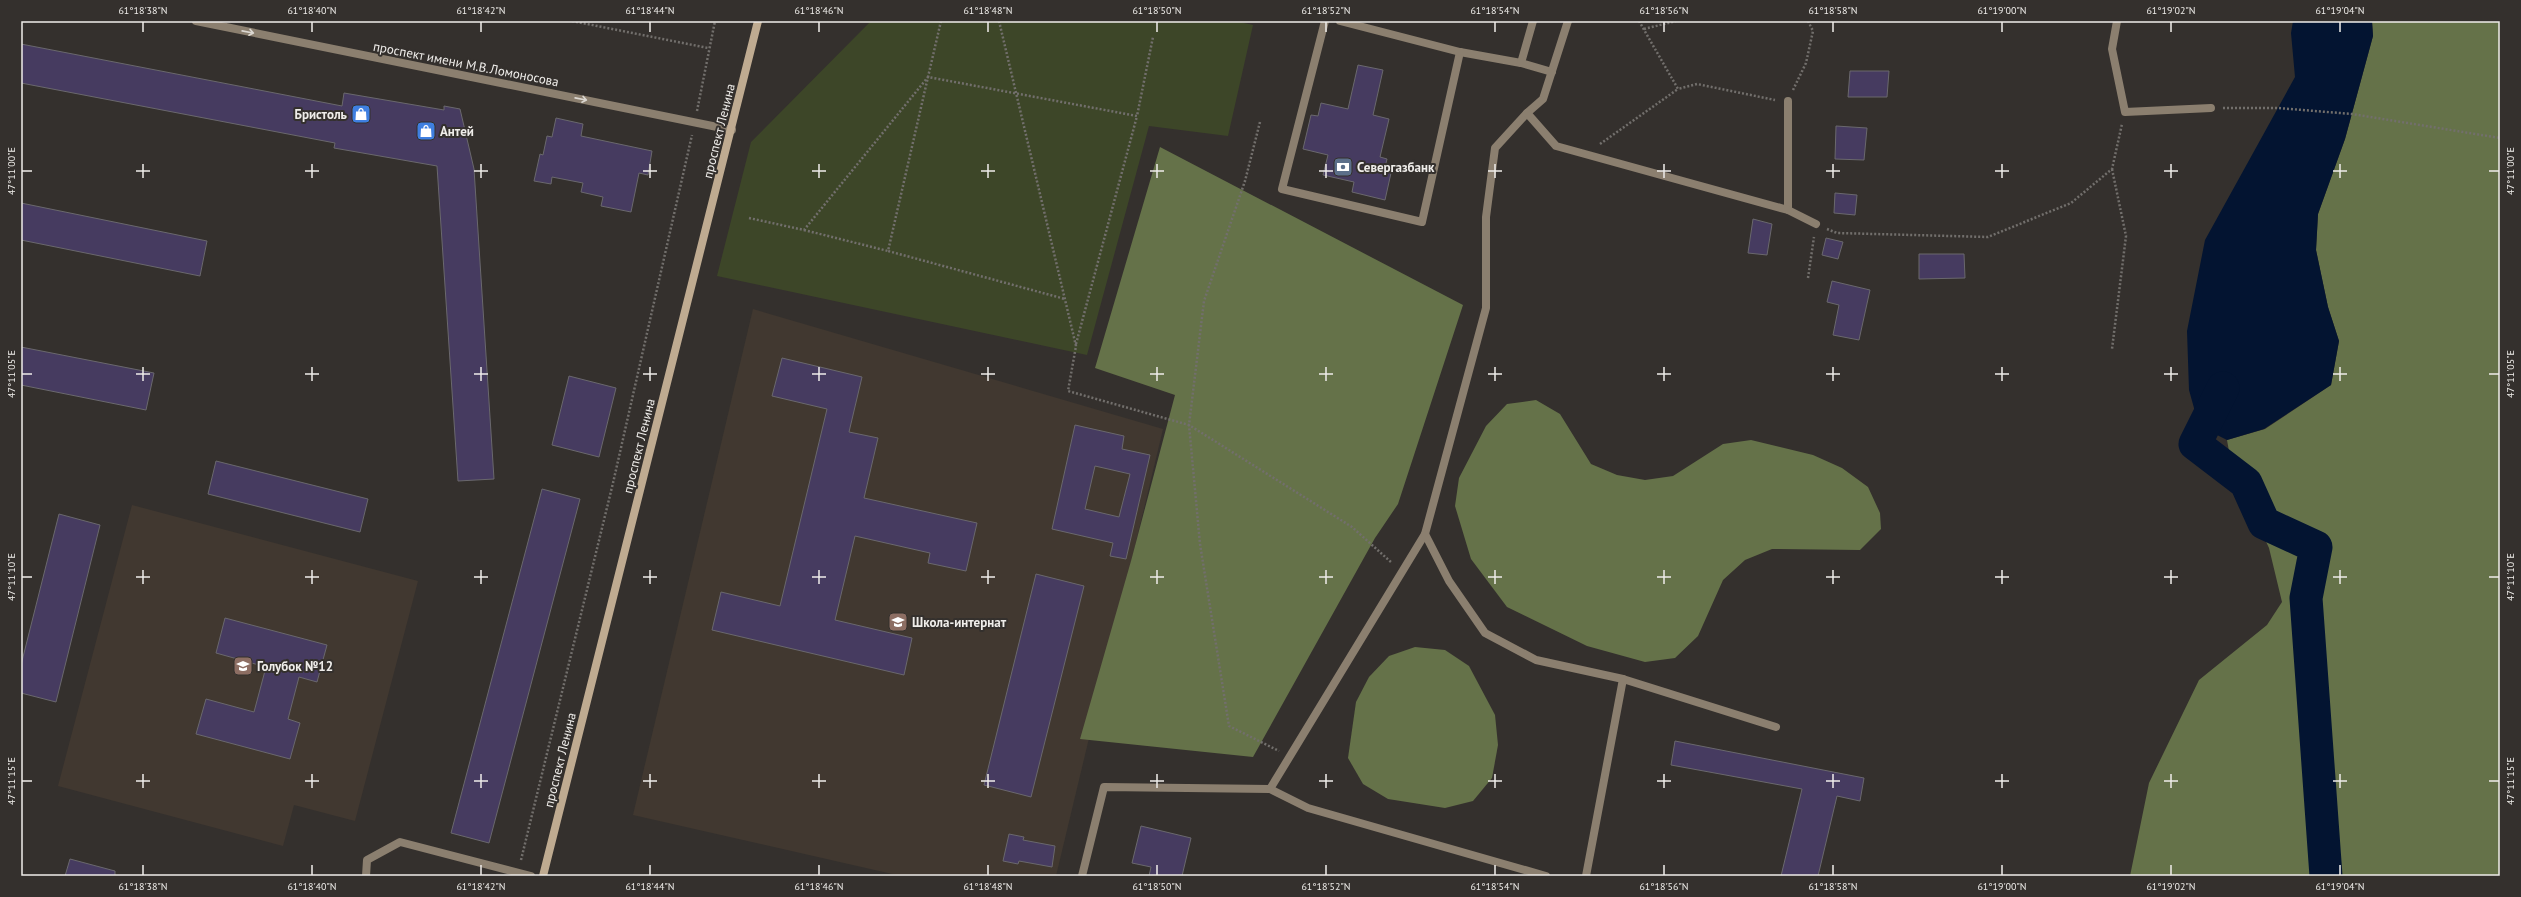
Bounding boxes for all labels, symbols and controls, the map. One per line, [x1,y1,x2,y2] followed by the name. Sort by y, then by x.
[118,4,168,17] text: 61°18'38"N
[287,4,337,17] text: 61°18'40"N
[456,4,506,17] text: 61°18'42"N
[625,4,675,17] text: 61°18'44"N
[794,4,844,17] text: 61°18'46"N
[963,4,1013,17] text: 61°18'48"N
[1132,4,1182,17] text: 61°18'50"N
[1301,4,1351,17] text: 61°18'52"N
[1470,4,1520,17] text: 61°18'54"N
[1639,4,1689,17] text: 61°18'56"N
[1808,4,1858,17] text: 61°18'58"N
[1977,4,2027,17] text: 61°19'00"N
[2146,4,2196,17] text: 61°19'02"N
[2315,4,2365,17] text: 61°19'04"N
[241,28,254,36] one-way arrow
[372,38,560,90] street label: проспект имени М.В.Ломоносова
[699,82,739,180] street label: проспект Ленина
[574,96,587,104] one-way arrow
[350,103,372,125] shop icon: Бристоль
[295,106,348,123] place label: Бристоль
[415,120,437,142] shop icon: Антей
[440,123,474,140] place label: Антей
[5,147,18,195] text: 47°11'00"E
[2504,147,2517,195] text: 47°11'00"E
[1332,156,1354,178] bank icon: Севергазбанк
[1357,159,1435,176] place label: Севергазбанк
[5,350,18,398] text: 47°11'05"E
[2504,350,2517,398] text: 47°11'05"E
[619,397,659,495] street label: проспект Ленина
[5,553,18,601] text: 47°11'10"E
[2504,553,2517,601] text: 47°11'10"E
[887,611,909,633] school or university icon: Школа-интернат
[912,614,1007,631] place label: Школа-интернат
[232,655,254,677] school or university icon: Голубок №12
[257,658,333,675] place label: Голубок №12
[540,711,580,809] street label: проспект Ленина
[5,757,18,805] text: 47°11'15"E
[2504,757,2517,805] text: 47°11'15"E
[118,880,168,893] text: 61°18'38"N
[287,880,337,893] text: 61°18'40"N
[456,880,506,893] text: 61°18'42"N
[625,880,675,893] text: 61°18'44"N
[794,880,844,893] text: 61°18'46"N
[963,880,1013,893] text: 61°18'48"N
[1132,880,1182,893] text: 61°18'50"N
[1301,880,1351,893] text: 61°18'52"N
[1470,880,1520,893] text: 61°18'54"N
[1639,880,1689,893] text: 61°18'56"N
[1808,880,1858,893] text: 61°18'58"N
[1977,880,2027,893] text: 61°19'00"N
[2146,880,2196,893] text: 61°19'02"N
[2315,880,2365,893] text: 61°19'04"N

